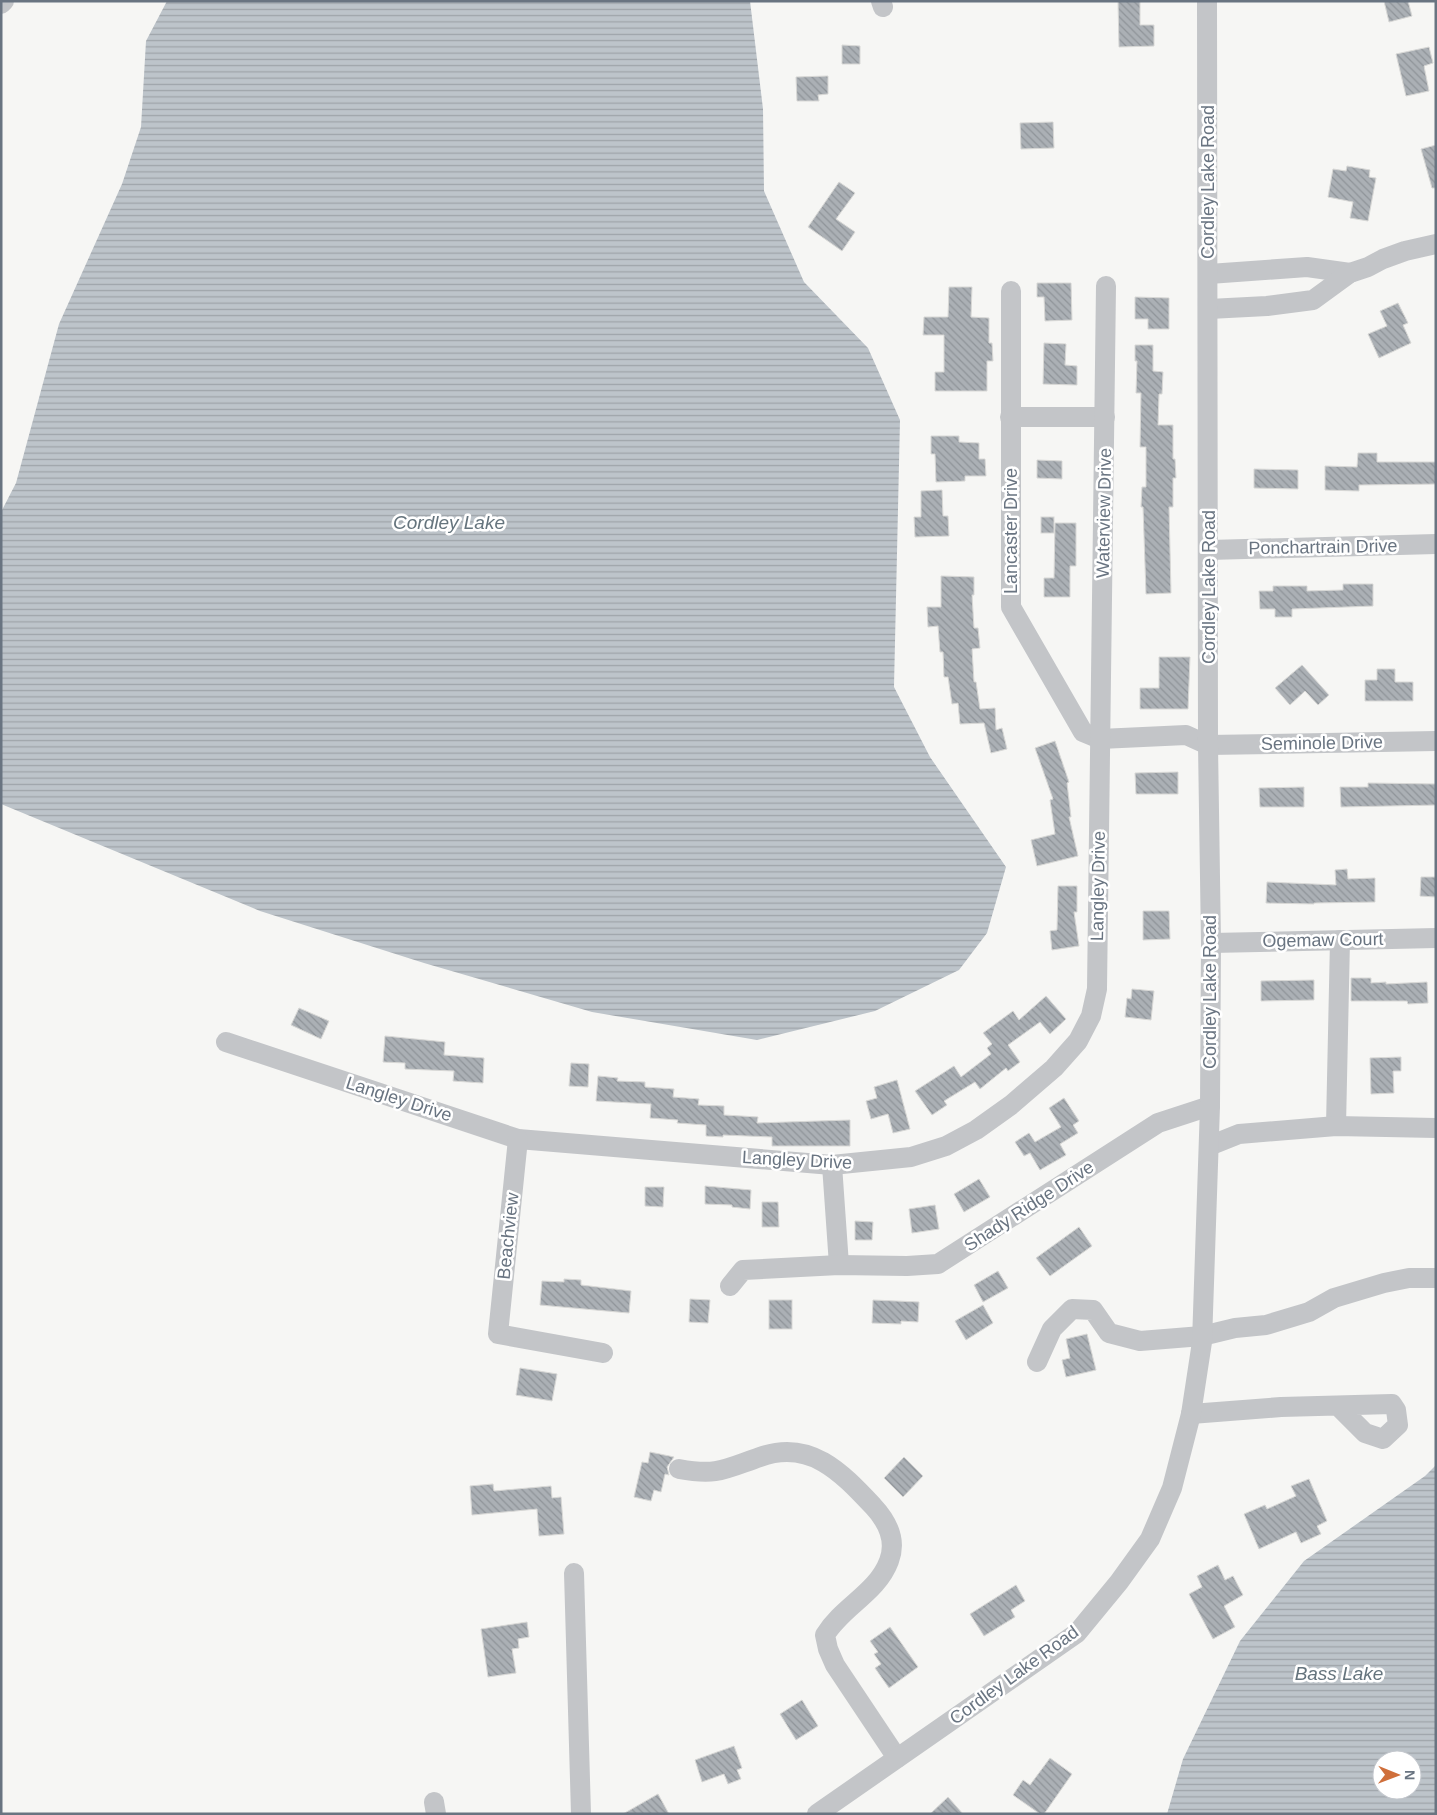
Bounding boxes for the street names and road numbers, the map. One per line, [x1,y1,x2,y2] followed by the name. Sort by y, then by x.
[1198,105,1218,259] street label: Cordley Lake Road
[1093,448,1115,578] street label: Waterview Drive
[1001,468,1021,594] street label: Lancaster Drive
[1199,510,1219,664] street label: Cordley Lake Road
[1248,536,1398,558] street label: Ponchartrain Drive
[1261,732,1383,754] street label: Seminole Drive
[1087,831,1109,941] street label: Langley Drive
[1200,915,1220,1069] street label: Cordley Lake Road
[1262,929,1384,951] street label: Ogemaw Court
[344,1072,454,1126] street label: Langley Drive
[742,1147,852,1173] street label: Langley Drive
[961,1157,1097,1255] street label: Shady Ridge Drive
[494,1191,523,1280] street label: Beachview
[946,1622,1082,1728] street label: Cordley Lake Road

